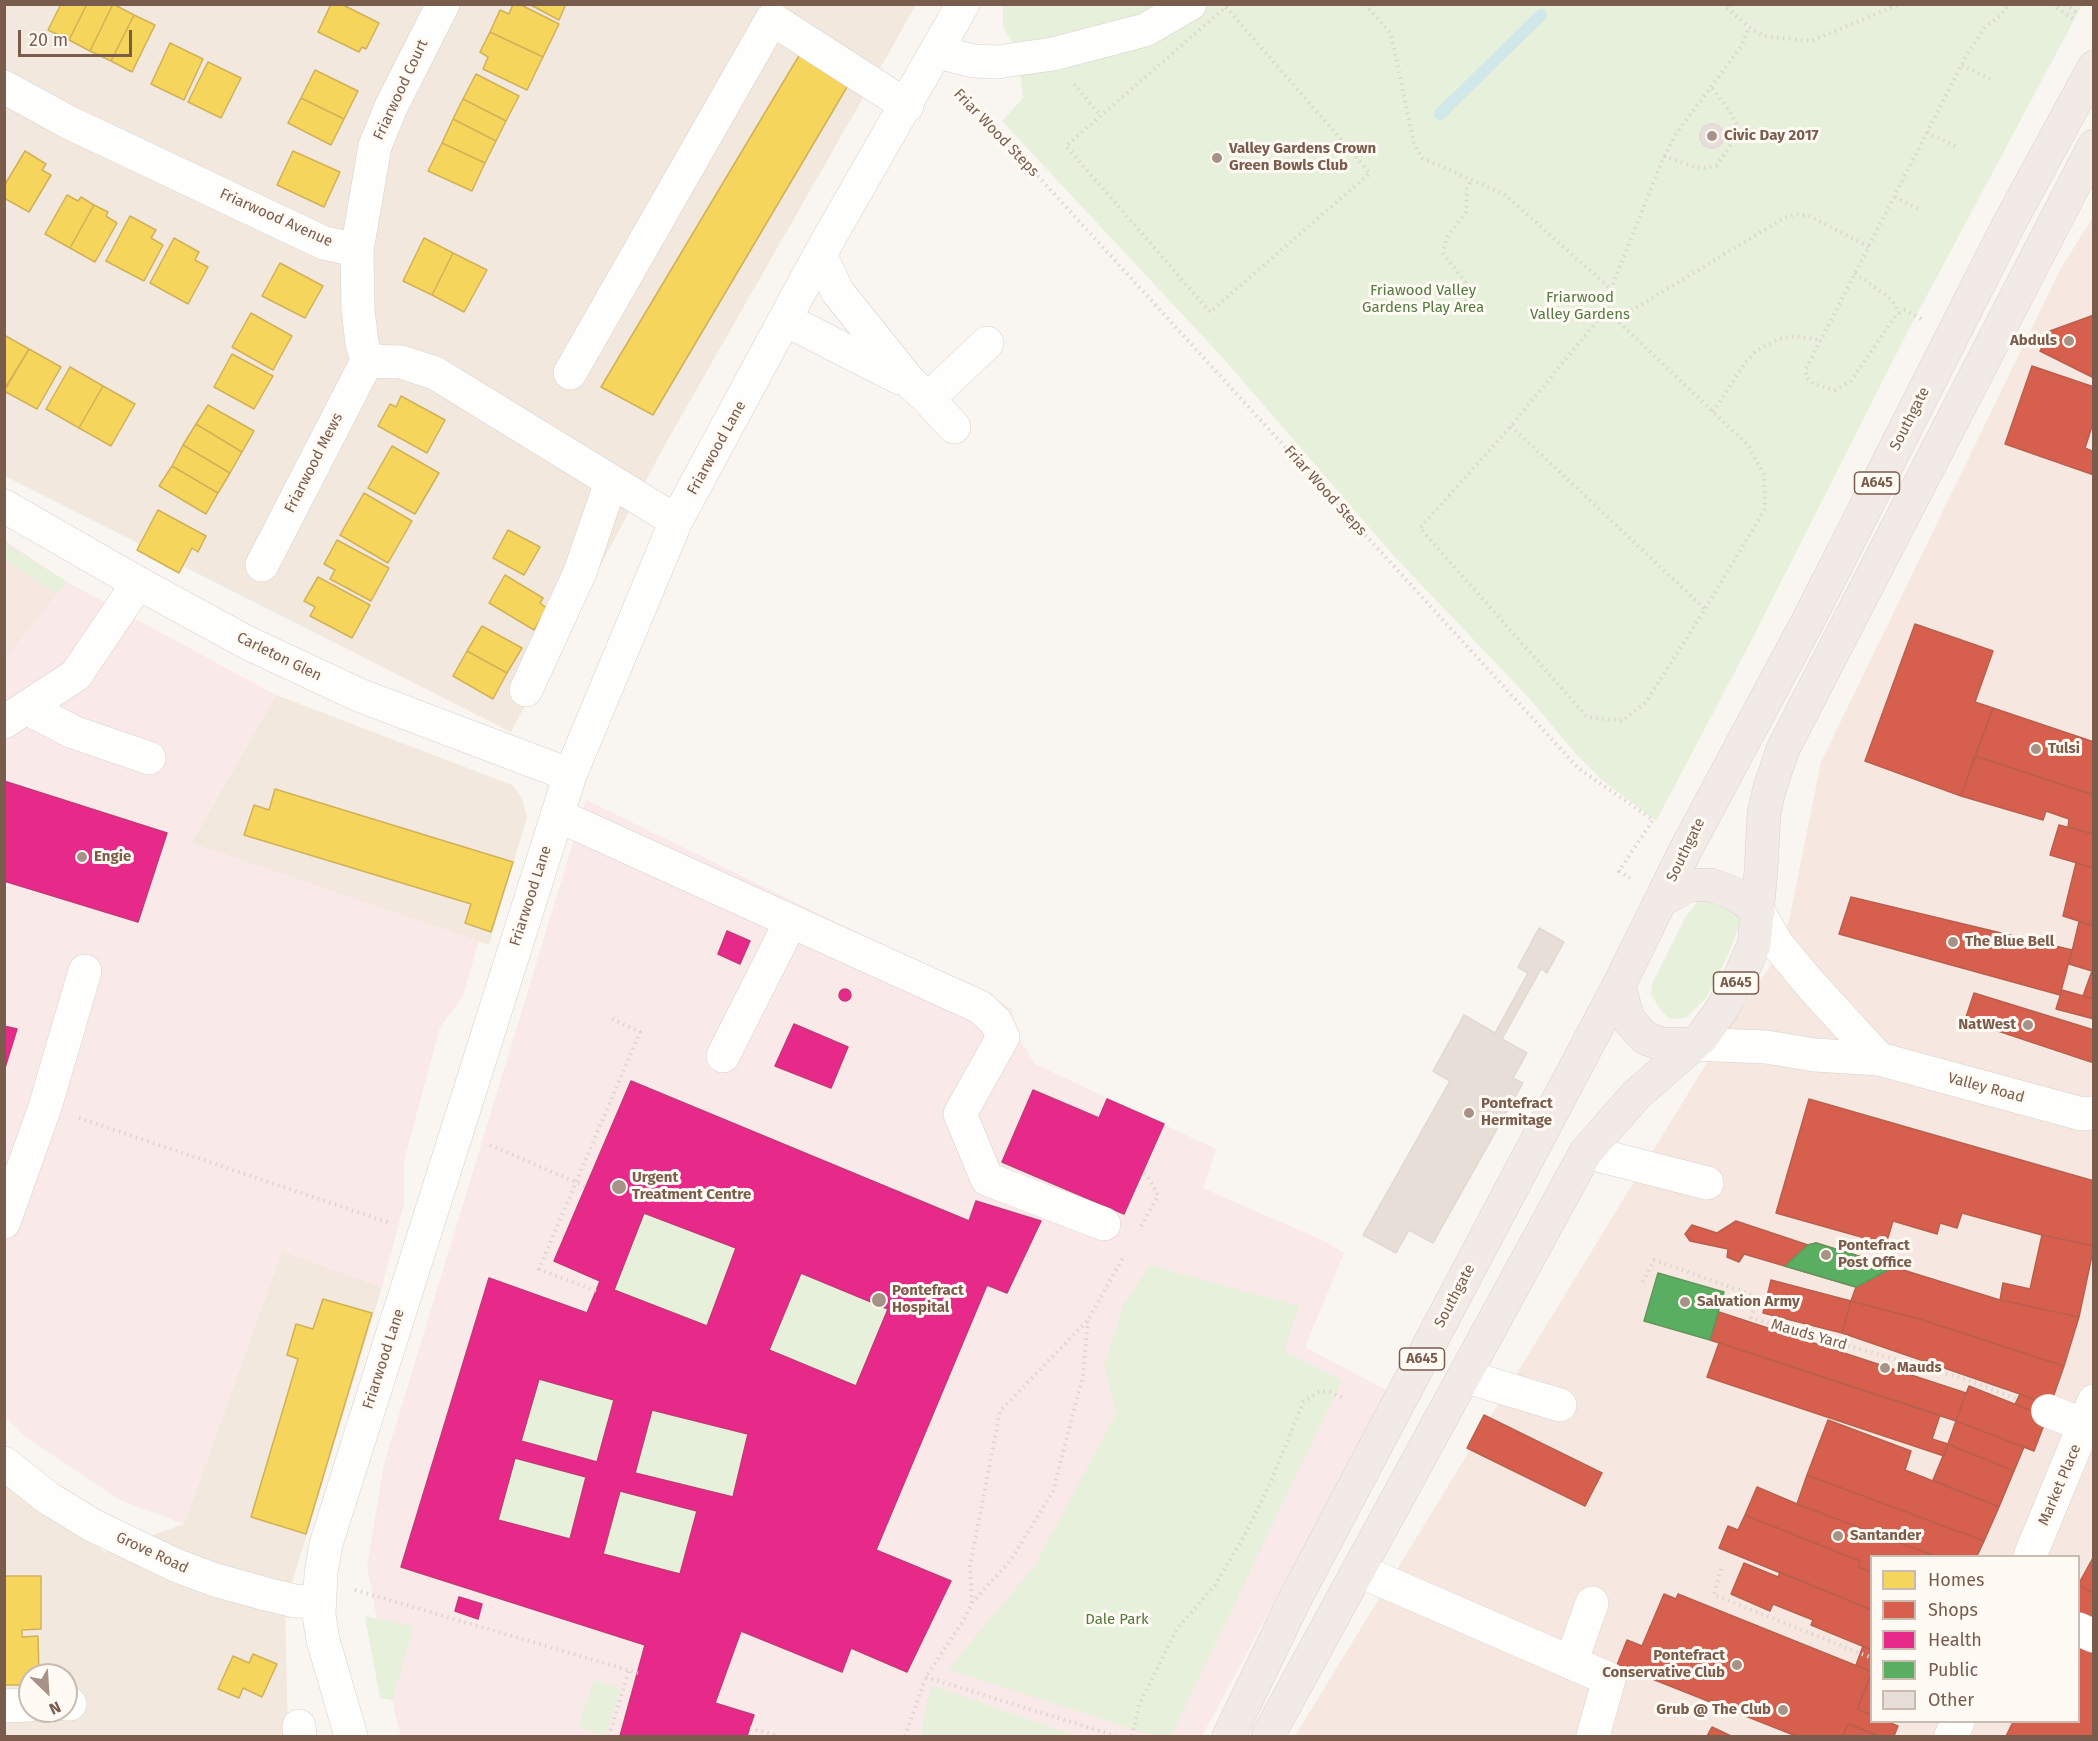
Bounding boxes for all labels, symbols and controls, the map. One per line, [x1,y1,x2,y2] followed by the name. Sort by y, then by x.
[21,18,135,56] scale bar
[29,29,68,51] text: 20 m
[370,37,432,143] street label: Friarwood Court
[950,85,1042,181] street label: Friar Wood Steps
[1724,127,1819,145] place label: Civic Day 2017
[1705,129,1719,143] marker: Civic Day 2017
[1229,140,1376,175] place label: Valley Gardens Crown Green Bowls Club
[1210,151,1224,165] marker: Valley Gardens Crown Green Bowls Club
[217,185,335,251] street label: Friarwood Avenue
[1362,282,1484,317] park label: Friawood Valley Gardens Play Area
[1530,289,1630,324] park label: Friarwood Valley Gardens
[2010,332,2057,350] place label: Abduls
[2062,334,2076,348] marker: Abduls
[1886,384,1934,454] street label: Southgate
[684,398,750,498] street label: Friarwood Lane
[281,410,347,516] street label: Friarwood Mews
[1280,442,1370,540] street label: Friar Wood Steps
[1854,472,1900,494] road number: A645
[234,629,324,685] street label: Carleton Glen
[2048,740,2080,758] place label: Tulsi
[2029,742,2043,756] marker: Tulsi
[1663,815,1709,885] street label: Southgate
[506,844,556,948] street label: Friarwood Lane
[94,848,131,866] place label: Engie
[75,850,89,864] marker: Engie
[1965,933,2054,951] place label: The Blue Bell
[1946,935,1960,949] marker: The Blue Bell
[1714,972,1758,994] road number: A645
[1958,1016,2016,1034] place label: NatWest
[2021,1018,2035,1032] marker: NatWest
[1946,1069,2026,1107] street label: Valley Road
[1481,1095,1553,1130] place label: Pontefract Hermitage
[1462,1106,1476,1120] marker: Pontefract Hermitage
[632,1169,751,1204] place label: Urgent Treatment Centre
[610,1178,628,1196] marker: Urgent Treatment Centre
[1838,1237,1912,1272] place label: Pontefract Post Office
[1819,1248,1833,1262] marker: Pontefract Post Office
[1431,1261,1479,1331] street label: Southgate
[892,1282,964,1317] place label: Pontefract Hospital
[870,1291,888,1309] marker: Pontefract Hospital
[1697,1293,1800,1311] place label: Salvation Army
[1678,1295,1692,1309] marker: Salvation Army
[359,1307,409,1411] street label: Friarwood Lane
[1769,1316,1849,1354] street label: Mauds Yard
[1400,1348,1444,1370] road number: A645
[1897,1359,1942,1377] place label: Mauds
[1878,1361,1892,1375] marker: Mauds
[2035,1442,2085,1528] street label: Market Place
[1850,1527,1921,1545] place label: Santander
[113,1528,191,1578] street label: Grove Road
[1831,1529,1845,1543] marker: Santander
[1870,1555,2080,1723] legend
[1928,1569,1984,1591] text: Homes
[1928,1599,1978,1621] text: Shops
[1085,1611,1149,1629] park label: Dale Park
[1928,1629,1982,1651] text: Health
[1602,1647,1725,1682] place label: Pontefract Conservative Club
[1730,1658,1744,1672] marker: Pontefract Conservative Club
[1928,1659,1978,1681] text: Public
[18,1663,78,1723] north arrow
[1928,1689,1974,1711] text: Other
[46,1697,64,1719] text: N
[1656,1701,1771,1719] place label: Grub @ The Club
[1776,1703,1790,1717] marker: Grub @ The Club

